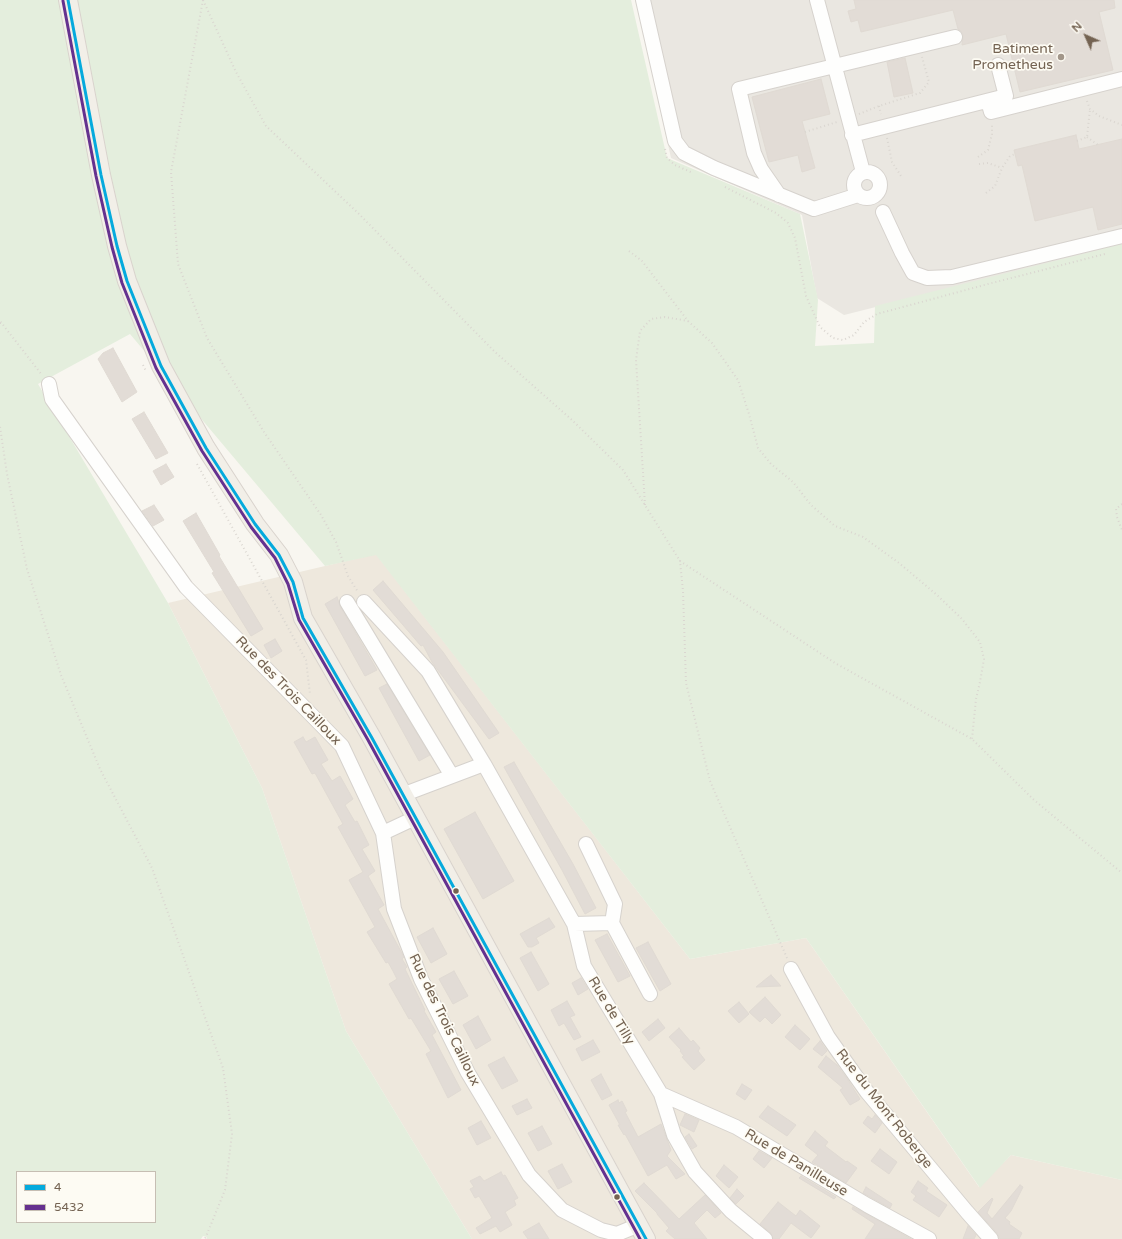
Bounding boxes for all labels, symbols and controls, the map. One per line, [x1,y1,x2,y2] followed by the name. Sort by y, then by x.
[1066,16,1106,56] north arrow
[1069,19,1085,35] text: N
[972,41,1053,74] place label: Batiment Prometheus
[1056,52,1066,62] marker: Batiment Prometheus
[232,633,344,749] street label: Rue des Trois Cailloux
[451,886,461,896] unlabelled marker
[405,951,483,1089] street label: Rue des Trois Cailloux
[584,974,638,1048] street label: Rue de Tilly
[832,1046,936,1172] street label: Rue du Mont Roberge
[741,1126,851,1200] street label: Rue de Panilleuse
[16,1171,156,1223] legend
[54,1180,62,1194] text: 4
[612,1192,622,1202] unlabelled marker
[54,1200,84,1214] text: 5432

